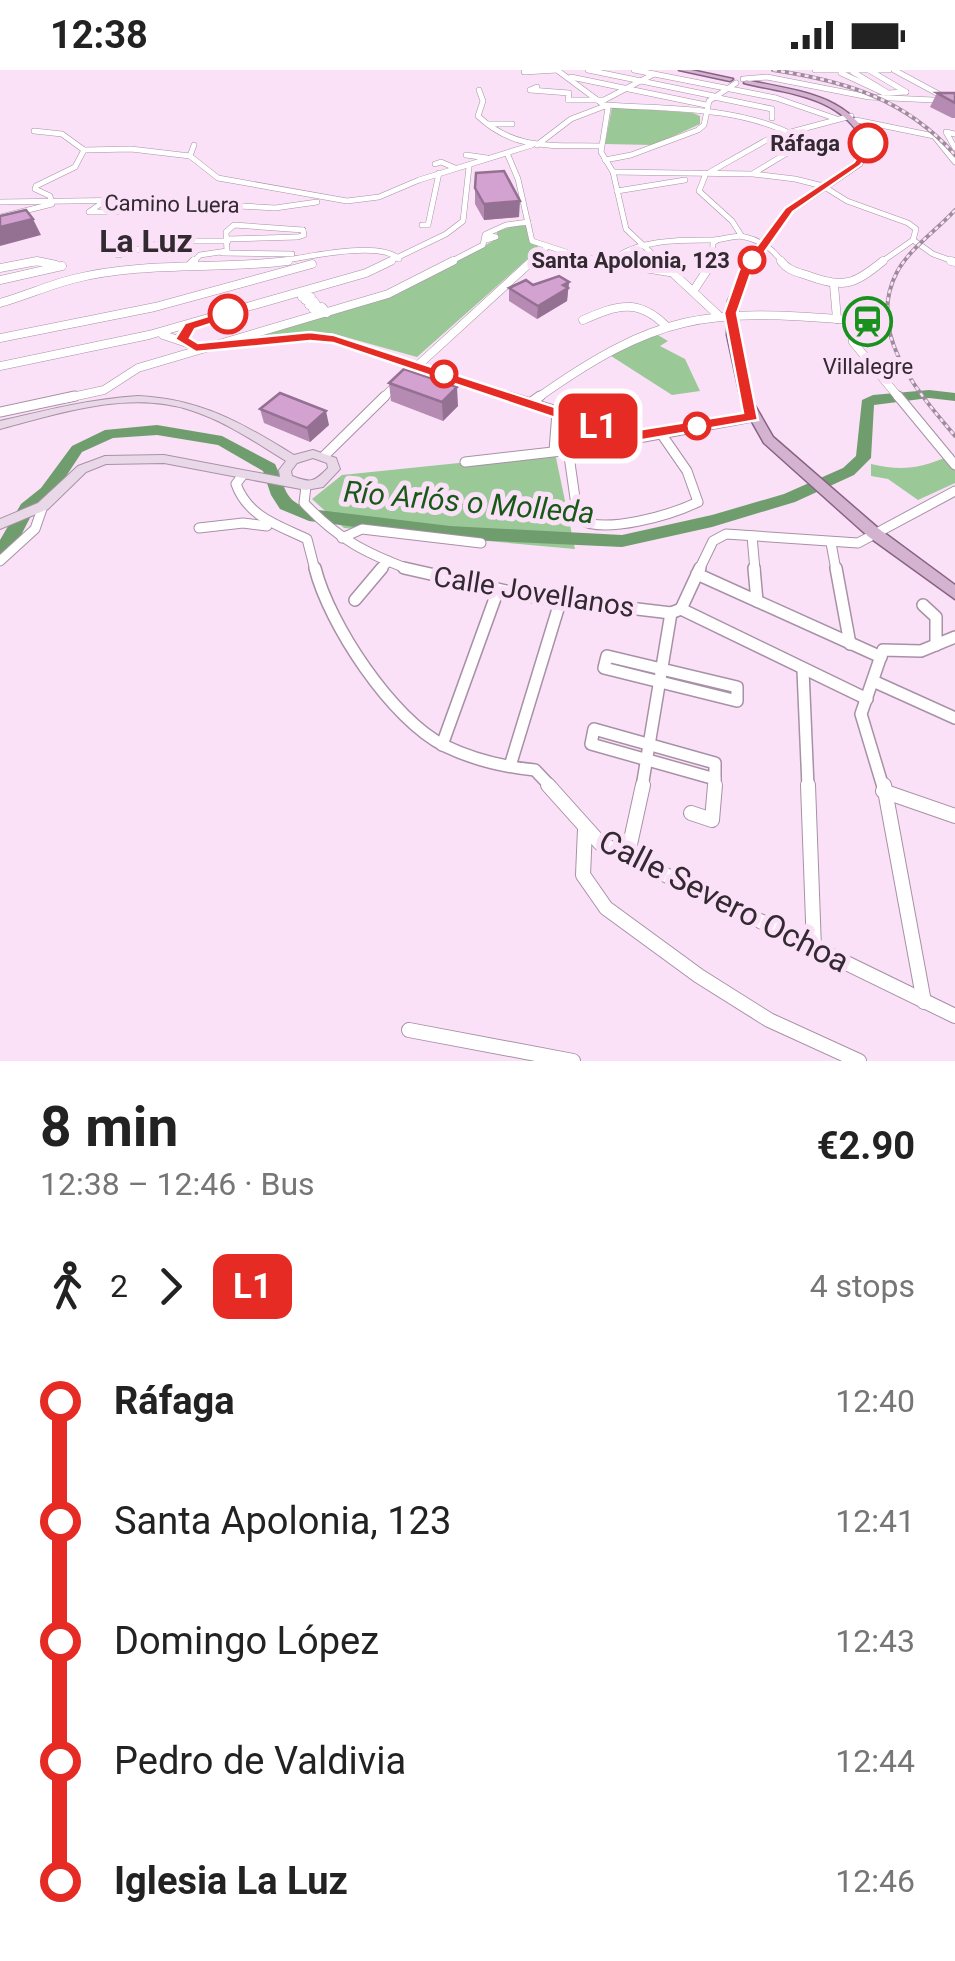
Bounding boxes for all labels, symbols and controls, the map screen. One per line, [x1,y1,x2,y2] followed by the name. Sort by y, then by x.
[50,13,148,57] text: 12:38
[849,124,887,162] marker: Ráfaga
[770,131,840,156] place label: Ráfaga
[104,190,240,218] street label: Camino Luera
[99,222,193,260] district label: La Luz
[739,247,765,273] marker: Santa Apolonia, 123
[532,248,730,273] place label: Santa Apolonia, 123
[209,295,247,333] unlabelled marker
[842,296,894,348] station icon: Villalegre
[823,354,913,379] place label: Villalegre
[431,361,457,387] unlabelled marker
[553,394,643,458] line badge: L1
[578,406,618,447] text: L1
[684,413,710,439] unlabelled marker
[342,474,596,530] water label: Río Arlós o Molleda
[431,560,637,624] street label: Calle Jovellanos
[593,822,855,980] street label: Calle Severo Ochoa
[40,1095,178,1159] text: 8 min
[817,1124,915,1168] text: €2.90
[40,1165,315,1203] text: 12:38 – 12:46 · Bus
[40,1259,95,1314] icon: walk
[143,1259,198,1314] icon: forward
[233,1266,272,1307] text: L1
[110,1267,128,1305] text: 2
[810,1267,915,1305] text: 4 stops
[114,1379,235,1423] text: Ráfaga
[835,1382,915,1420] text: 12:40
[114,1499,451,1543] text: Santa Apolonia, 123
[835,1502,915,1540] text: 12:41
[114,1619,379,1663] text: Domingo López
[835,1622,915,1660] text: 12:43
[114,1739,406,1783] text: Pedro de Valdivia
[835,1742,915,1780] text: 12:44
[114,1859,348,1903] text: Iglesia La Luz
[835,1862,915,1900] text: 12:46

